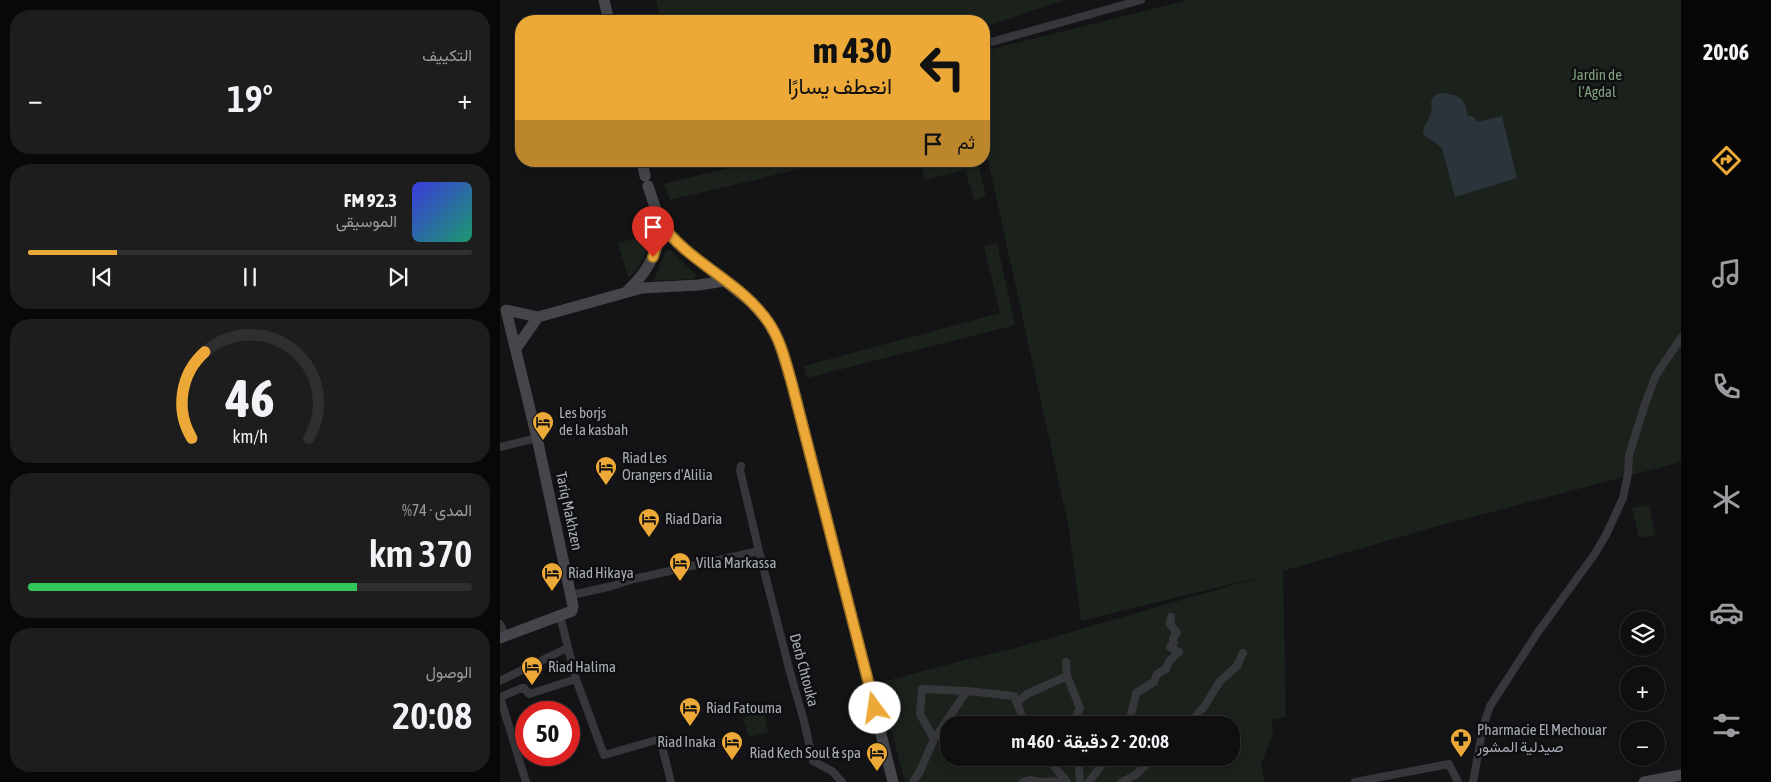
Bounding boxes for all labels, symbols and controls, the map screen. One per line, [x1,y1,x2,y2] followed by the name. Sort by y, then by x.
[813,30,892,70] text: 430 m
[910,35,975,100] icon: left
[1703,39,1749,65] text: 20:06
[422,46,472,64] text: التكييف
[1572,66,1622,100] park label: Jardin de l'Agdal
[787,73,892,99] text: انعطف يسارًا
[227,77,273,120] text: 19°
[28,83,43,115] text: −
[457,83,472,115] text: +
[919,130,947,158] icon: arrive
[957,131,975,153] text: ثم
[1709,143,1744,178] icon: directions
[344,189,397,211] text: 92.3 FM
[632,206,674,257] pin
[336,212,397,230] text: الموسيقى
[639,213,667,241] icon: arrive
[1709,256,1744,291] icon: music
[88,263,116,291] icon: previous
[236,263,264,291] icon: pause
[384,263,412,291] icon: next
[225,368,274,428] text: 46
[1709,369,1744,404] icon: phone
[559,404,628,438] place label: Les borjs de la kasbah
[531,410,555,441] hotel icon: Les borjs de la kasbah
[232,426,268,447] text: km/h
[622,449,713,483] place label: Riad Les Orangers d'Alilia
[594,455,618,486] hotel icon: Riad Les Orangers d'Alilia
[553,470,586,552] street label: Tariq Makhzen
[1709,482,1744,517] icon: climate
[402,501,472,519] text: المدى · 74%
[637,507,661,538] hotel icon: Riad Daria
[665,510,722,527] place label: Riad Daria
[369,532,472,575] text: 370 km
[668,551,692,582] hotel icon: Villa Markassa
[696,554,776,571] place label: Villa Markassa
[540,561,564,592] hotel icon: Riad Hikaya
[568,564,634,581] place label: Riad Hikaya
[1709,595,1744,630] icon: car
[1620,611,1665,766] map controls
[1620,611,1665,656] button: layers
[787,632,822,708] street label: Derb Chtouka
[520,655,544,686] hotel icon: Riad Halima
[548,658,616,675] place label: Riad Halima
[426,663,472,681] text: الوصول
[1620,666,1665,711] button: +
[848,681,900,733] position arrow
[392,694,472,737] text: 20:08
[678,696,702,727] hotel icon: Riad Fatouma
[706,699,782,716] place label: Riad Fatouma
[515,701,580,766] speed limit sign: 50
[1709,708,1744,743] icon: filters
[1476,721,1607,756] place label: Pharmacie El Mechouar صيدلية المشور
[1620,721,1665,766] button: −
[1449,727,1473,758] pharmacy icon: Pharmacie El Mechouar صيدلية المشور
[720,730,744,761] hotel icon: Riad Inaka
[1011,730,1169,752] text: 20:08 · 2 دقيقة · 460 m
[657,733,716,750] place label: Riad Inaka
[865,741,889,772] hotel icon: Riad Kech Soul & spa
[749,744,861,761] place label: Riad Kech Soul & spa

